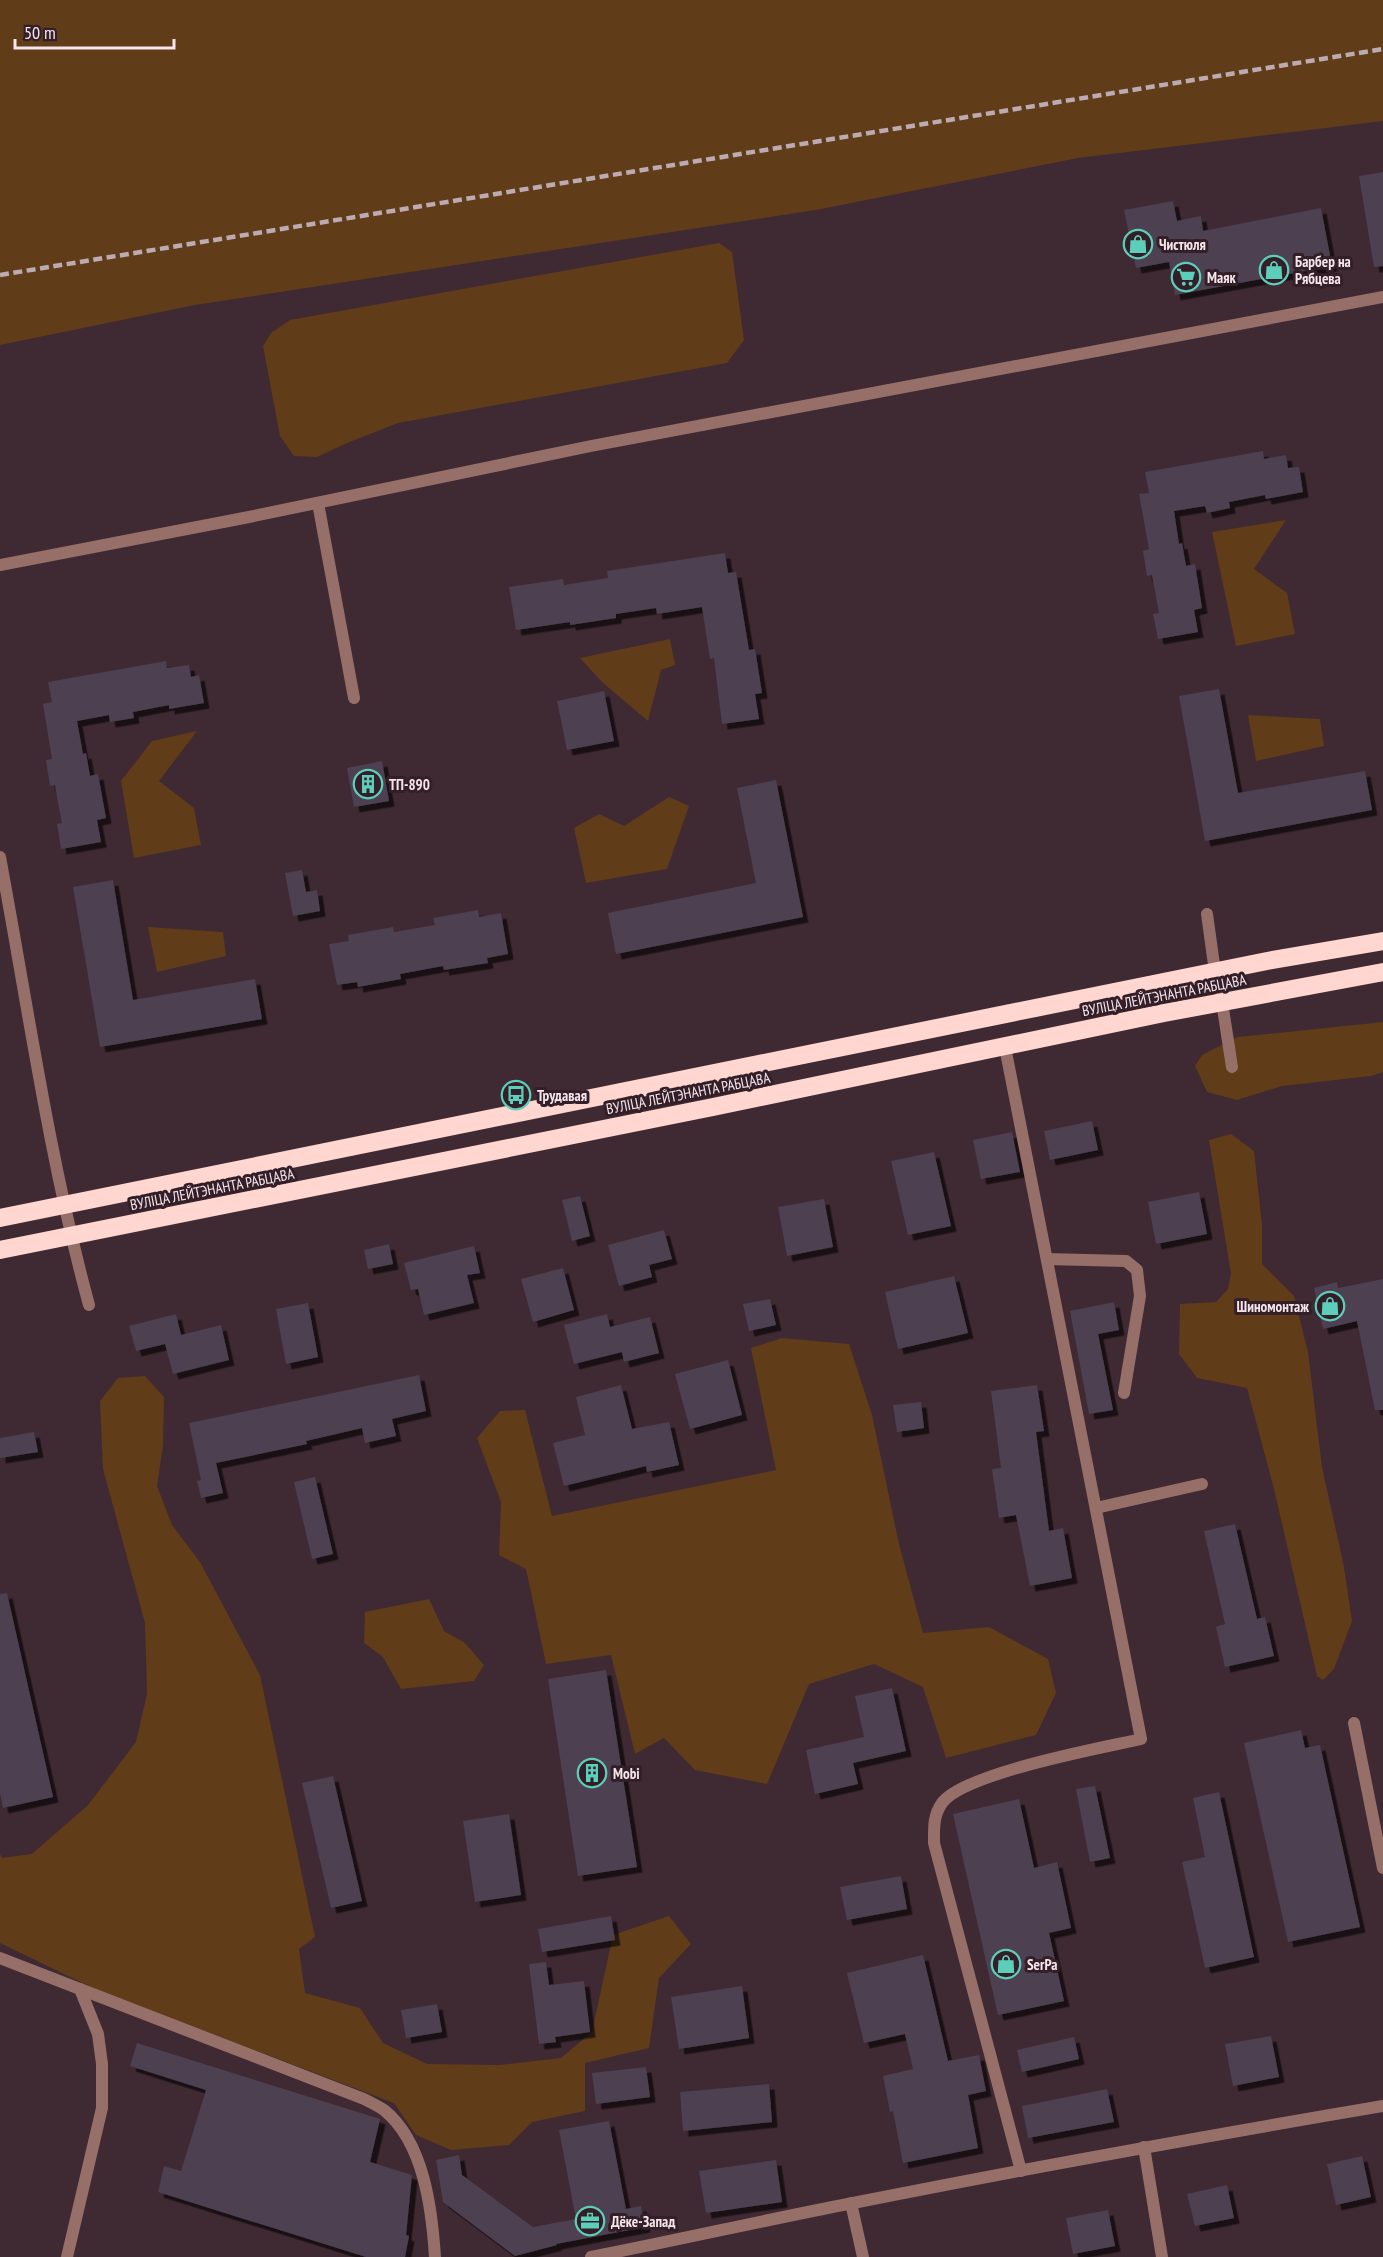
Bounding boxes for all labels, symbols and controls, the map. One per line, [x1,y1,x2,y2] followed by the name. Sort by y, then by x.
[15,12,174,50] scale bar
[24,21,56,44] text: 50 m
[1122,228,1154,260] shop icon: Чистюля
[1159,235,1206,254] place label: Чистюля
[1295,252,1351,288] place label: Барбер на Рябцева
[1258,254,1290,286] shop icon: Барбер на Рябцева
[1170,261,1202,293] supermarket icon: Маяк
[1207,268,1236,287] place label: Маяк
[352,768,384,800] building icon: ТП-890
[389,775,430,794] place label: ТП-890
[1080,970,1248,1020] street label: ВУЛІЦА ЛЕЙТЭНАНТА РАБЦАВА
[604,1068,772,1118] street label: ВУЛІЦА ЛЕЙТЭНАНТА РАБЦАВА
[500,1079,532,1111] bus stop icon: Трудавая
[537,1086,587,1105] place label: Трудавая
[128,1164,296,1214] street label: ВУЛІЦА ЛЕЙТЭНАНТА РАБЦАВА
[1314,1290,1346,1322] shop icon: Шиномонтаж
[1237,1297,1309,1316] place label: Шиномонтаж
[576,1757,608,1789] building icon: Mobi
[613,1764,640,1783] place label: Mobi
[990,1948,1022,1980] shop icon: SerPa
[1027,1955,1057,1974] place label: SerPa
[574,2205,606,2237] office icon: Дёке-Запад
[611,2212,675,2231] place label: Дёке-Запад

